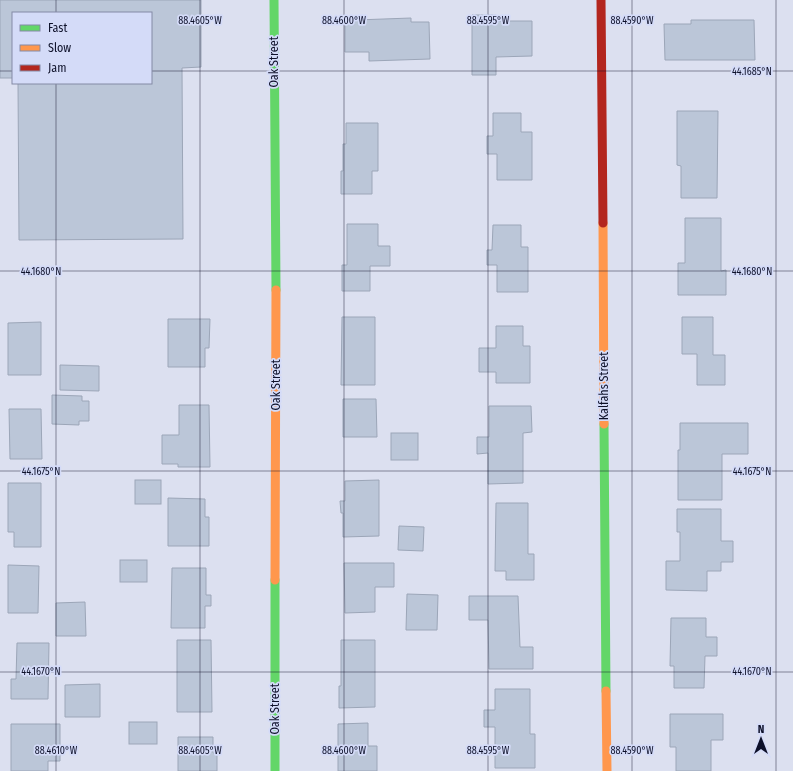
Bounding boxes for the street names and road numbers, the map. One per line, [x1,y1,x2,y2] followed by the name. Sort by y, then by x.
[267,36,281,88] street label: Oak Street
[597,352,611,420] street label: Kalfahs Street
[269,359,283,411] street label: Oak Street
[268,683,282,735] street label: Oak Street

